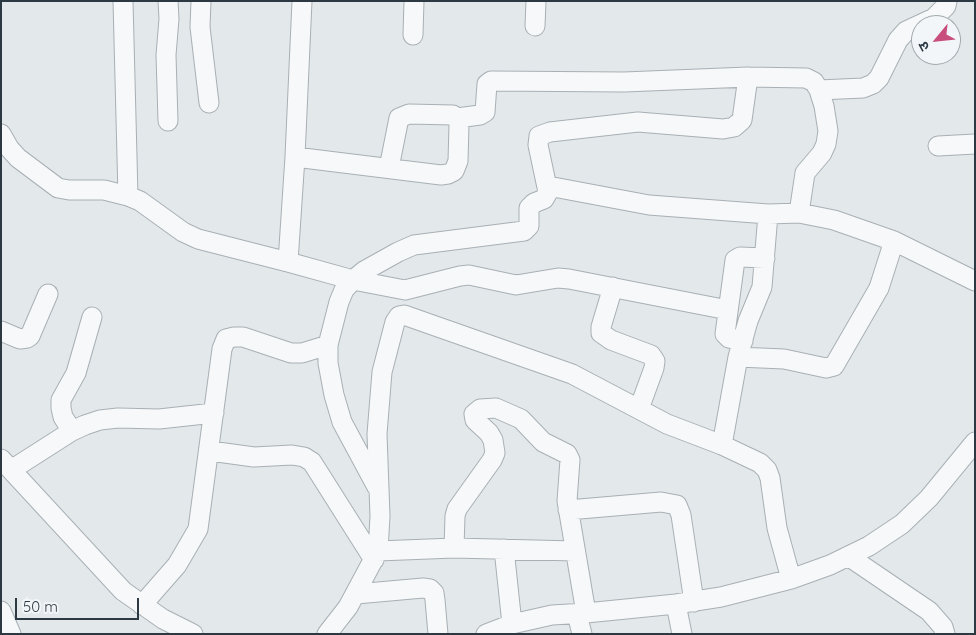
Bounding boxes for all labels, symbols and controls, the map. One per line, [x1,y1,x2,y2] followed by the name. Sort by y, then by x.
[911,15,961,65] north arrow
[914,39,934,54] text: उ
[18,588,141,620] scale bar
[23,597,58,616] text: 50 m

